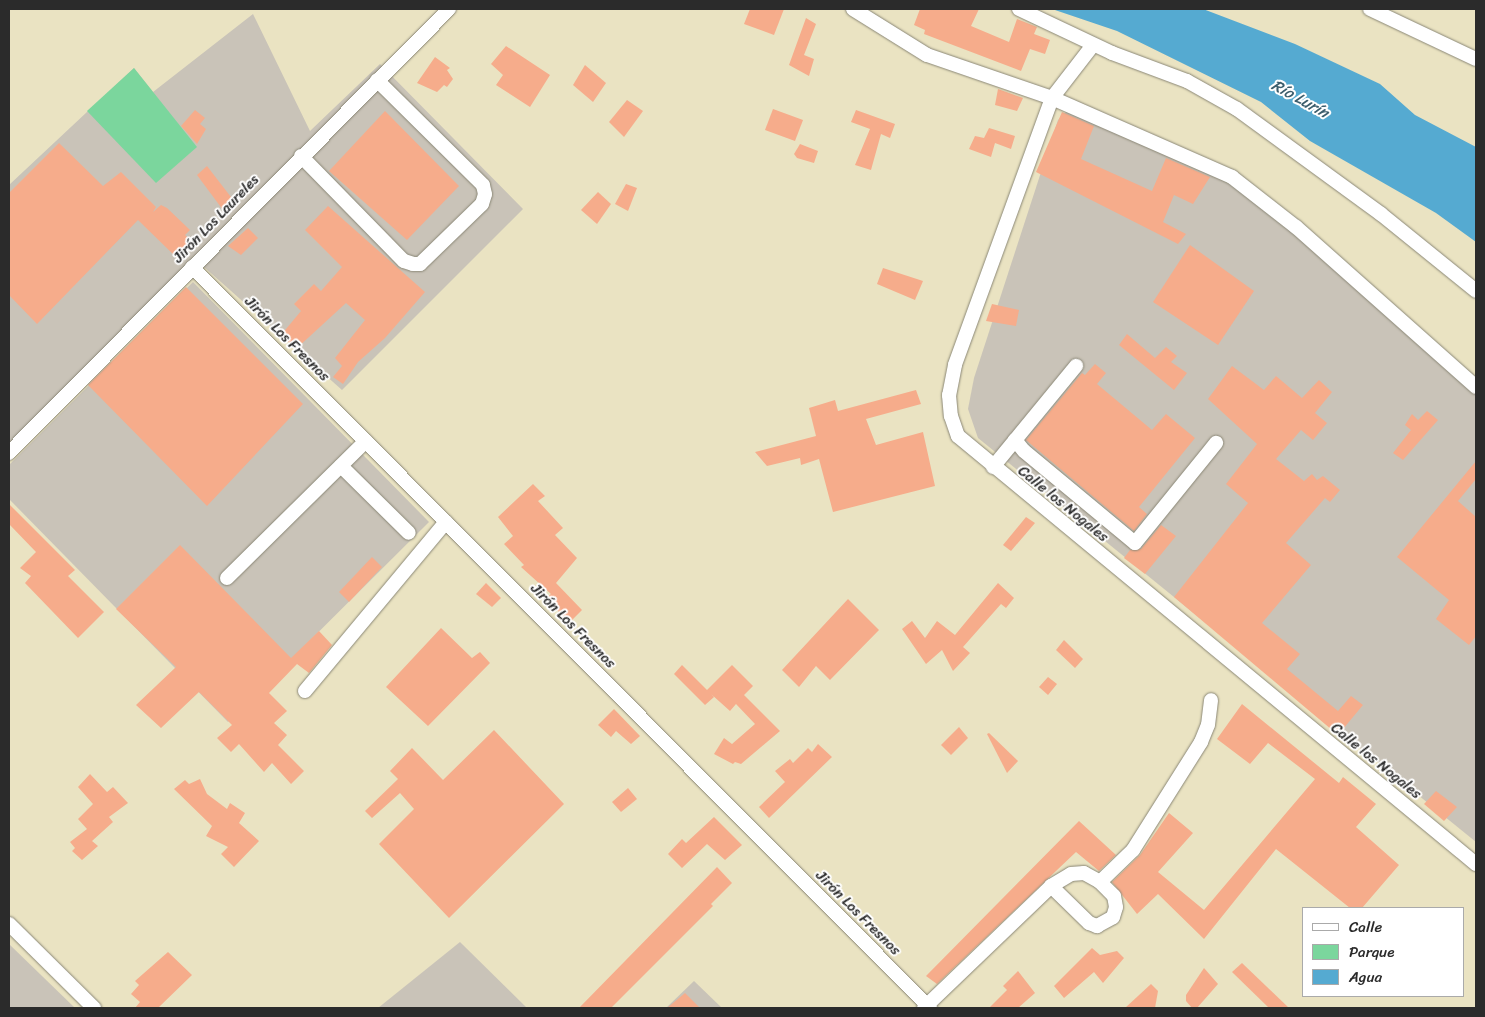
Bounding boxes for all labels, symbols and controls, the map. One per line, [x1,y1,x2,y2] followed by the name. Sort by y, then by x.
[1268,76,1332,122] water label: Río Lurín
[169,171,263,267] street label: Jirón Los Laureles
[240,292,334,386] street label: Jirón Los Fresnos
[1014,462,1112,546] street label: Calle los Nogales
[526,579,620,673] street label: Jirón Los Fresnos
[1327,719,1425,803] street label: Calle los Nogales
[811,866,905,960] street label: Jirón Los Fresnos
[1302,907,1465,997] legend
[1349,914,1382,940] text: Calle
[1349,939,1394,965] text: Parque
[1349,964,1382,990] text: Agua

